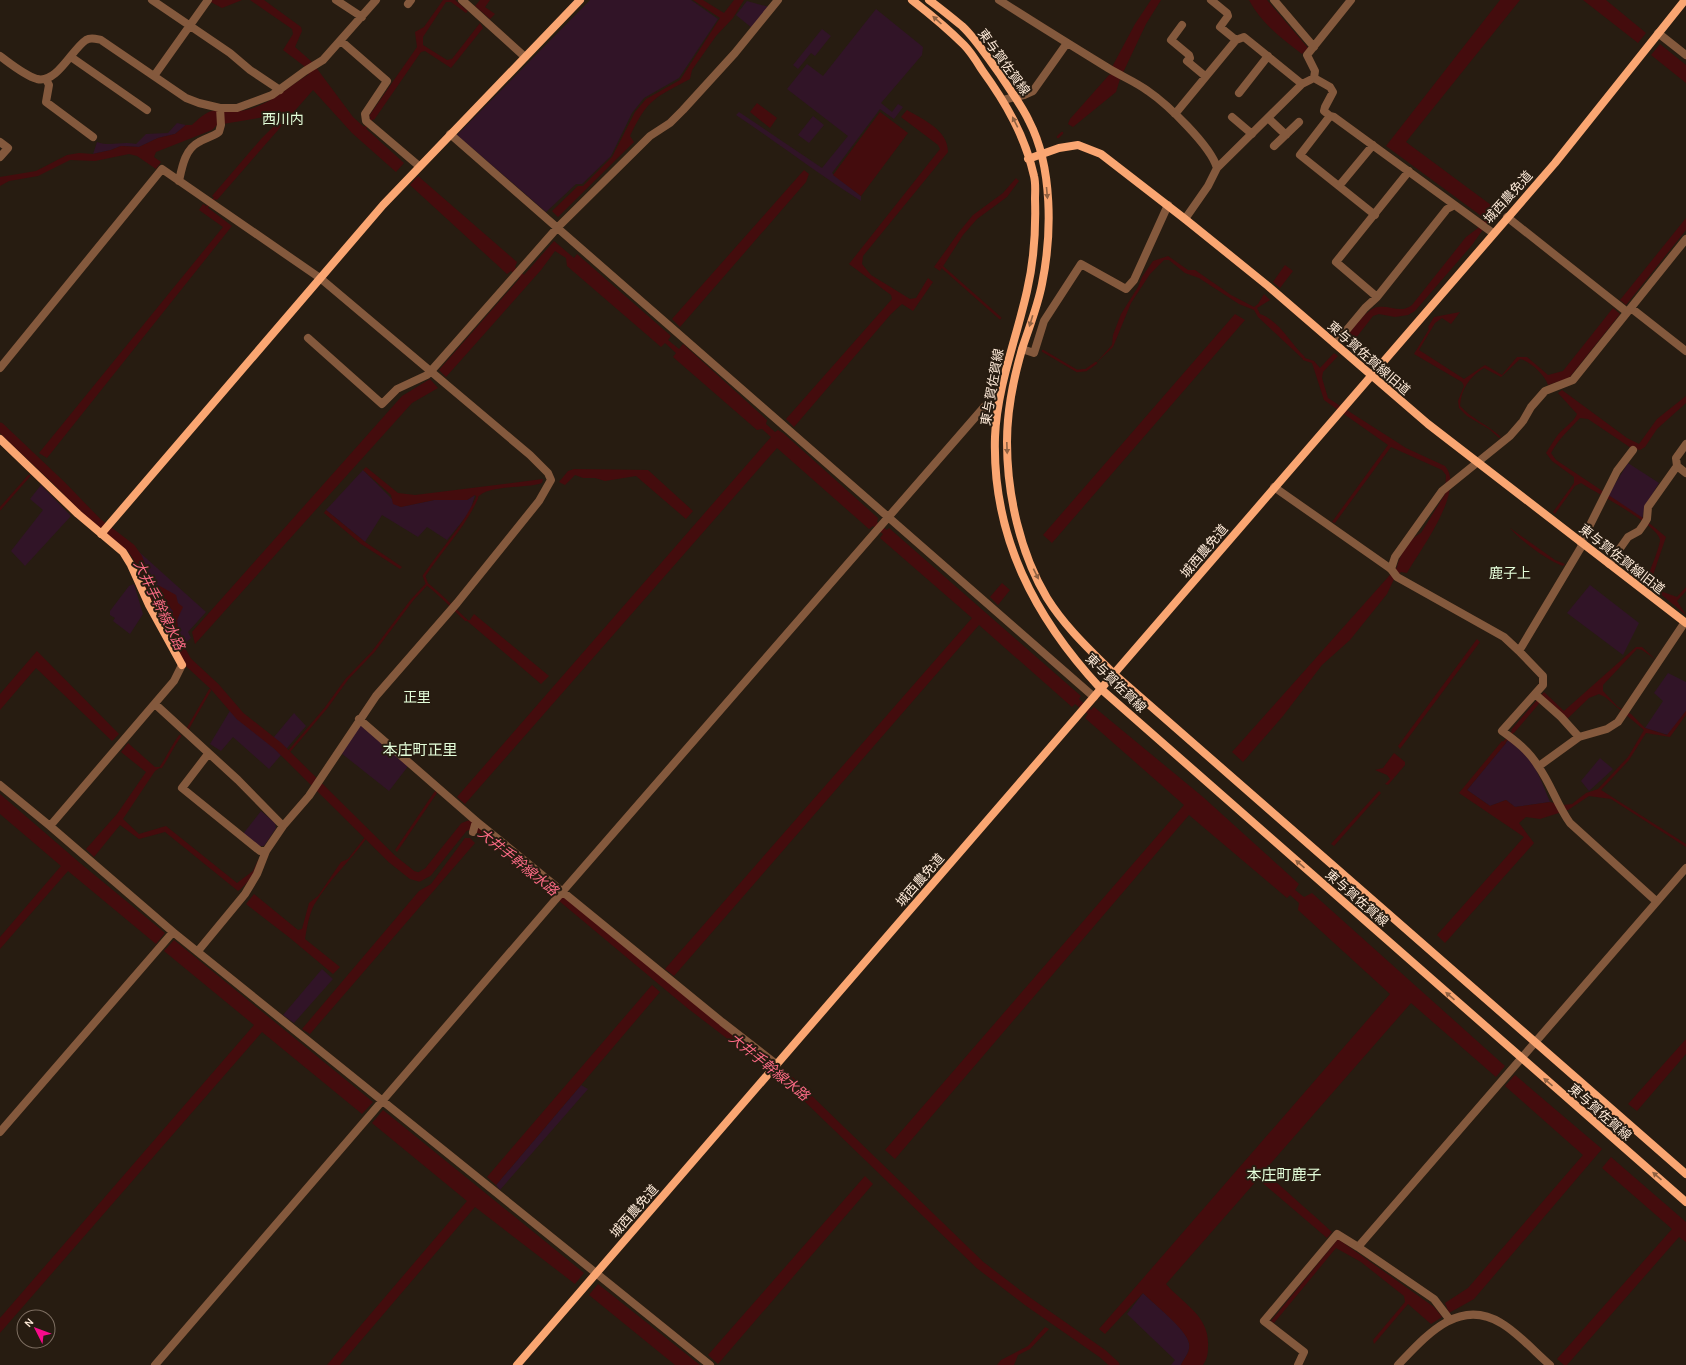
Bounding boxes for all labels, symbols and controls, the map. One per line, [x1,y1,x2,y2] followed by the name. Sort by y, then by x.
[931,16,942,25] one-way arrow
[975,26,1033,98] street label: 東与賀佐賀線
[262,111,304,128] district label: 西川内
[1012,117,1019,128] one-way arrow
[1481,168,1535,226] street label: 城西農免道
[1043,187,1050,199] one-way arrow
[1028,315,1034,327] one-way arrow
[1325,318,1413,398] street label: 東与賀佐賀線旧道
[978,347,1006,427] street label: 東与賀佐賀線
[1004,442,1010,455] one-way arrow
[1177,521,1231,581] street label: 城西農免道
[1576,521,1668,597] street label: 東与賀佐賀線旧道
[130,557,189,654] water label: 大井手幹線水路
[1489,565,1531,582] district label: 鹿子上
[1033,568,1039,579] one-way arrow
[1083,651,1149,715] street label: 東与賀佐賀線
[403,689,431,706] district label: 正里
[382,741,458,759] district label: 本庄町正里
[475,825,562,900] water label: 大井手幹線水路
[893,851,947,909] street label: 城西農免道
[1295,859,1306,868] one-way arrow
[1323,867,1391,929] street label: 東与賀佐賀線
[1445,991,1456,1000] one-way arrow
[726,1030,813,1105] water label: 大井手幹線水路
[1543,1077,1553,1086] one-way arrow
[1566,1081,1634,1143] street label: 東与賀佐賀線
[1246,1166,1322,1184] district label: 本庄町鹿子
[1651,1172,1662,1181] one-way arrow
[607,1182,661,1240] street label: 城西農免道
[16,1309,56,1349] north arrow
[21,1315,36,1330] text: N

